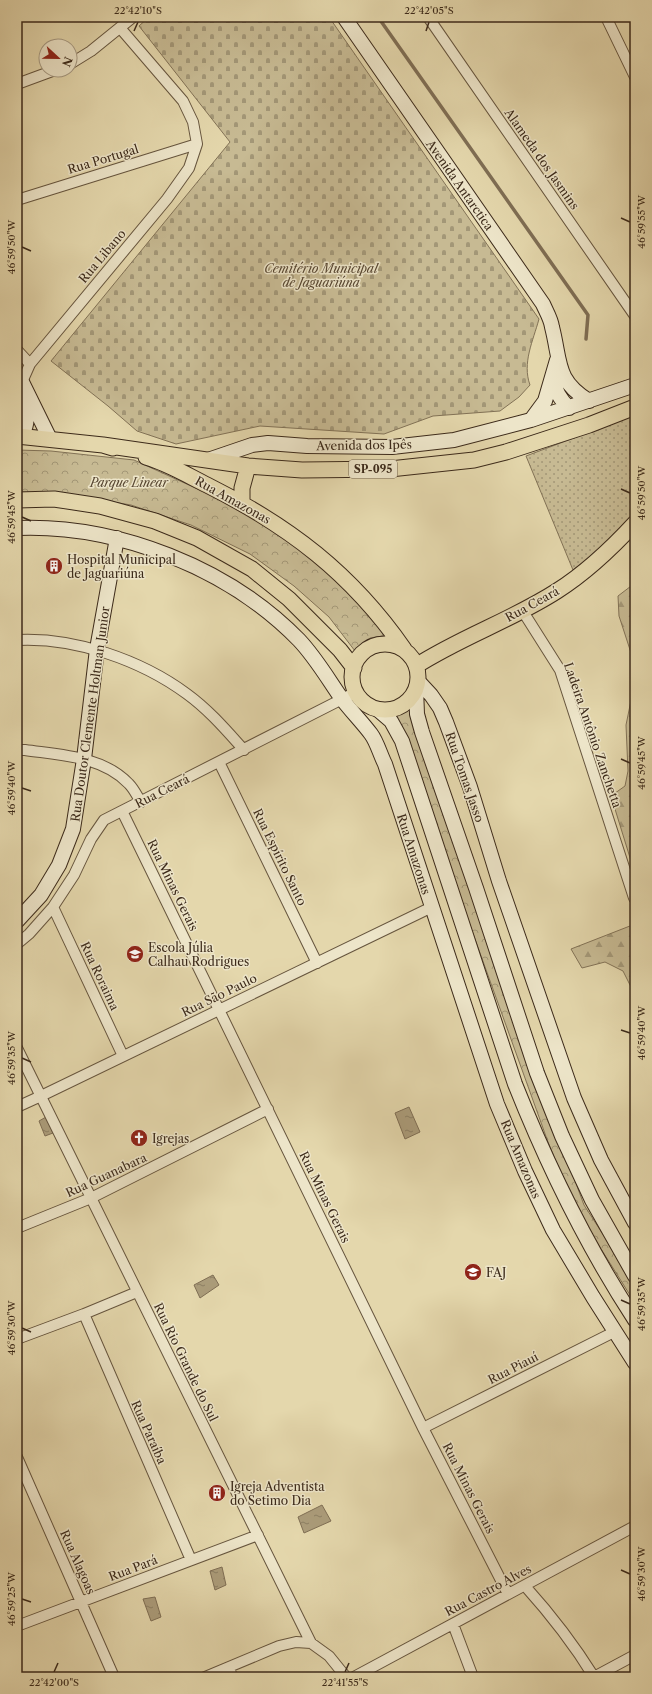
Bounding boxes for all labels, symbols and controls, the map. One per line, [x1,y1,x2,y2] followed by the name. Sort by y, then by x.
[114,4,162,17] text: 22°42'10"S
[404,4,454,17] text: 22°42'05"S
[38,38,78,78] north arrow
[59,55,76,69] text: N
[501,105,582,212] street label: Alameda dos Jasmins
[423,136,497,234] street label: Avenida Antarctica
[66,141,141,177] street label: Rua Portugal
[635,194,648,249] text: 46°59'55"W
[5,219,18,274] text: 46°59'50"W
[75,226,129,286] street label: Rua Libano
[264,261,379,290] park label: Cemitério Municipal de Jaguariúna
[315,437,412,453] street label: Avenida dos Ipês
[349,460,397,478] road number: SP-095
[635,465,648,520] text: 46°59'50"W
[193,473,273,527] street label: Rua Amazonas
[89,475,169,490] park label: Parque Linear
[5,489,18,544] text: 46°59'45"W
[67,552,176,581] place label: Hospital Municipal de Jaguariúna
[44,556,64,576] building icon: Hospital Municipal de Jaguariúna
[502,583,562,625] street label: Rua Ceará
[67,605,113,823] street label: Rua Doutor Clemente Holtman Junior
[561,660,625,810] street label: Ladeira Antônio Zanchetta
[443,730,487,824] street label: Rua Tomas Jasso
[635,735,648,790] text: 46°59'45"W
[5,760,18,815] text: 46°59'40"W
[132,771,192,811] street label: Rua Ceará
[250,806,310,908] street label: Rua Espírito Santo
[394,812,434,896] street label: Rua Amazonas
[144,837,202,933] street label: Rua Minas Gerais
[78,939,123,1013] street label: Rua Roraima
[148,940,249,969] place label: Escola Júlia Calhau Rodrigues
[125,944,145,964] school or university icon: Escola Júlia Calhau Rodrigues
[179,970,259,1020] street label: Rua São Paulo
[635,1005,648,1060] text: 46°59'40"W
[5,1030,18,1085] text: 46°59'35"W
[498,1117,544,1201] street label: Rua Amazonas
[129,1128,149,1148] church icon: Igrejas
[152,1131,189,1146] place label: Igrejas
[63,1149,150,1200] street label: Rua Guanabara
[296,1149,354,1245] street label: Rua Minas Gerais
[463,1262,483,1282] school or university icon: FAJ
[486,1265,506,1280] place label: FAJ
[635,1276,648,1331] text: 46°59'35"W
[5,1300,18,1355] text: 46°59'30"W
[151,1300,221,1424] street label: Rua Rio Grande do Sul
[485,1349,541,1387] street label: Rua Piauí
[128,1398,170,1467] street label: Rua Paraíba
[440,1440,498,1536] street label: Rua Minas Gerais
[230,1479,325,1508] place label: Igreja Adventista do Setimo Dia
[207,1483,227,1503] building icon: Igreja Adventista do Setimo Dia
[57,1527,99,1597] street label: Rua Alagoas
[635,1546,648,1601] text: 46°59'30"W
[107,1552,160,1584] street label: Rua Pará
[442,1561,534,1619] street label: Rua Castro Alves
[5,1571,18,1626] text: 46°59'25"W
[29,1676,79,1689] text: 22°42'00"S
[322,1676,368,1689] text: 22°41'55"S

